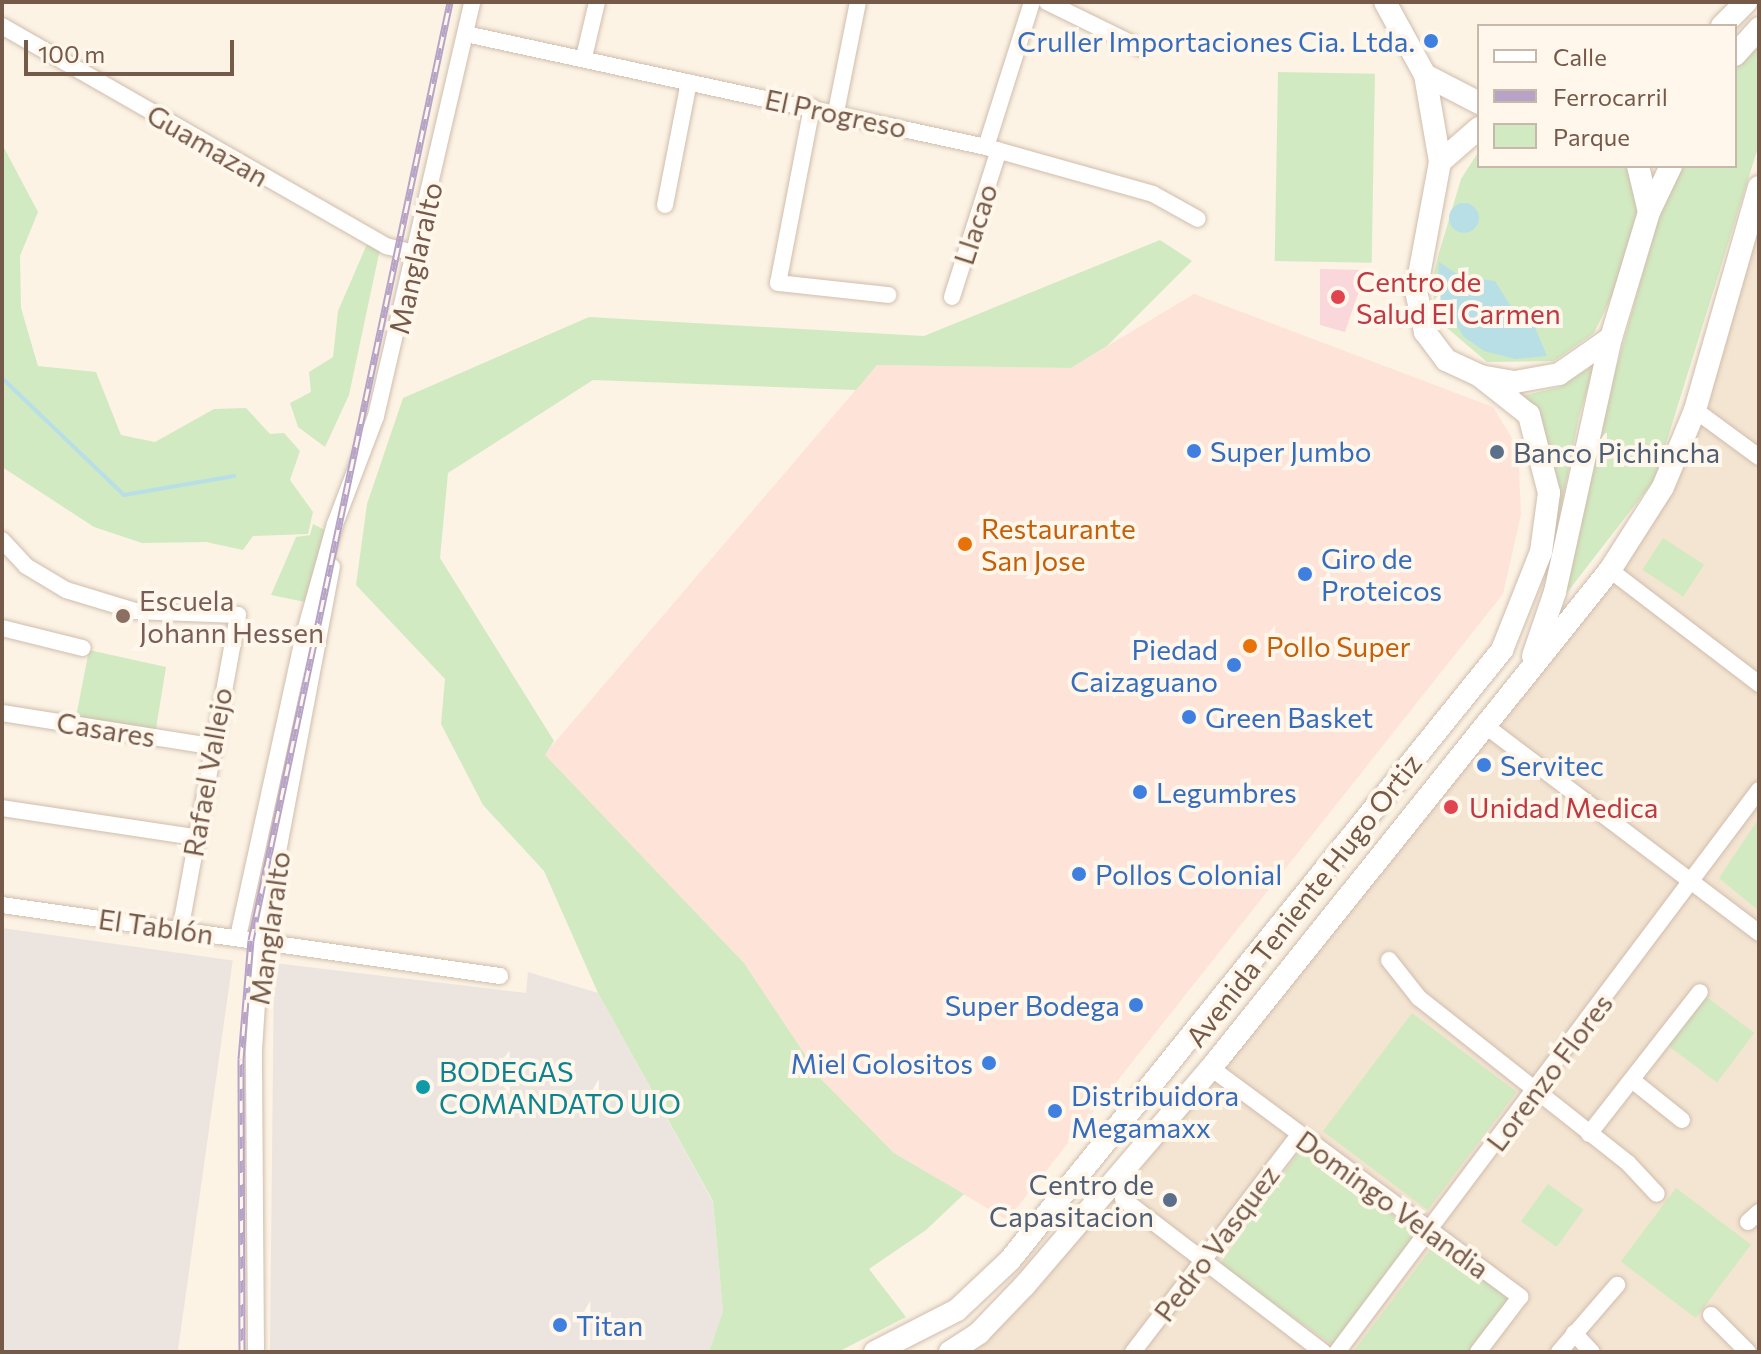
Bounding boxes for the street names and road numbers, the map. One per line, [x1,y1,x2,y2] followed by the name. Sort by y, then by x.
[762,82,910,144] street label: El Progreso
[141,97,275,193] street label: Guamazan
[381,179,449,337] street label: Manglaralto
[946,179,1004,269] street label: Llacao
[176,685,238,859] street label: Rafael Vallejo
[54,705,158,753] street label: Casares
[1178,747,1428,1053] street label: Avenida Teniente Hugo Ortiz
[242,849,296,1007] street label: Manglaralto
[96,901,216,951] street label: El Tablón
[1479,987,1619,1157] street label: Lorenzo Flores
[1290,1123,1496,1285] street label: Domingo Velandia
[1146,1158,1286,1328] street label: Pedro Vasquez

